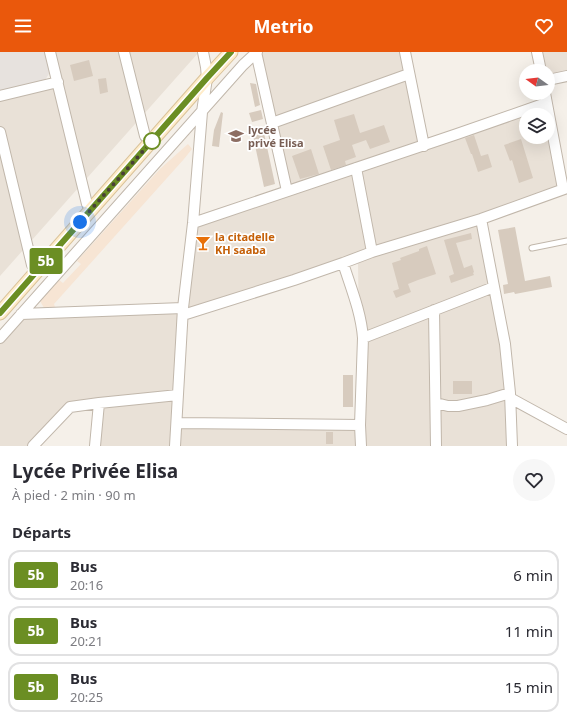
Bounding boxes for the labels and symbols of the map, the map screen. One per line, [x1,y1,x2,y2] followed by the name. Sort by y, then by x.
[519,64,555,100] north arrow
[248,122,304,150] place label: lycée privé Elisa
[227,127,245,145] school or university icon: lycée privé Elisa
[143,132,161,150] unlabelled marker
[70,212,90,232] your location
[215,229,275,257] place label: la citadelle KH saaba
[194,234,212,252] bar icon: la citadelle KH saaba
[28,248,64,274] line badge: 5b

